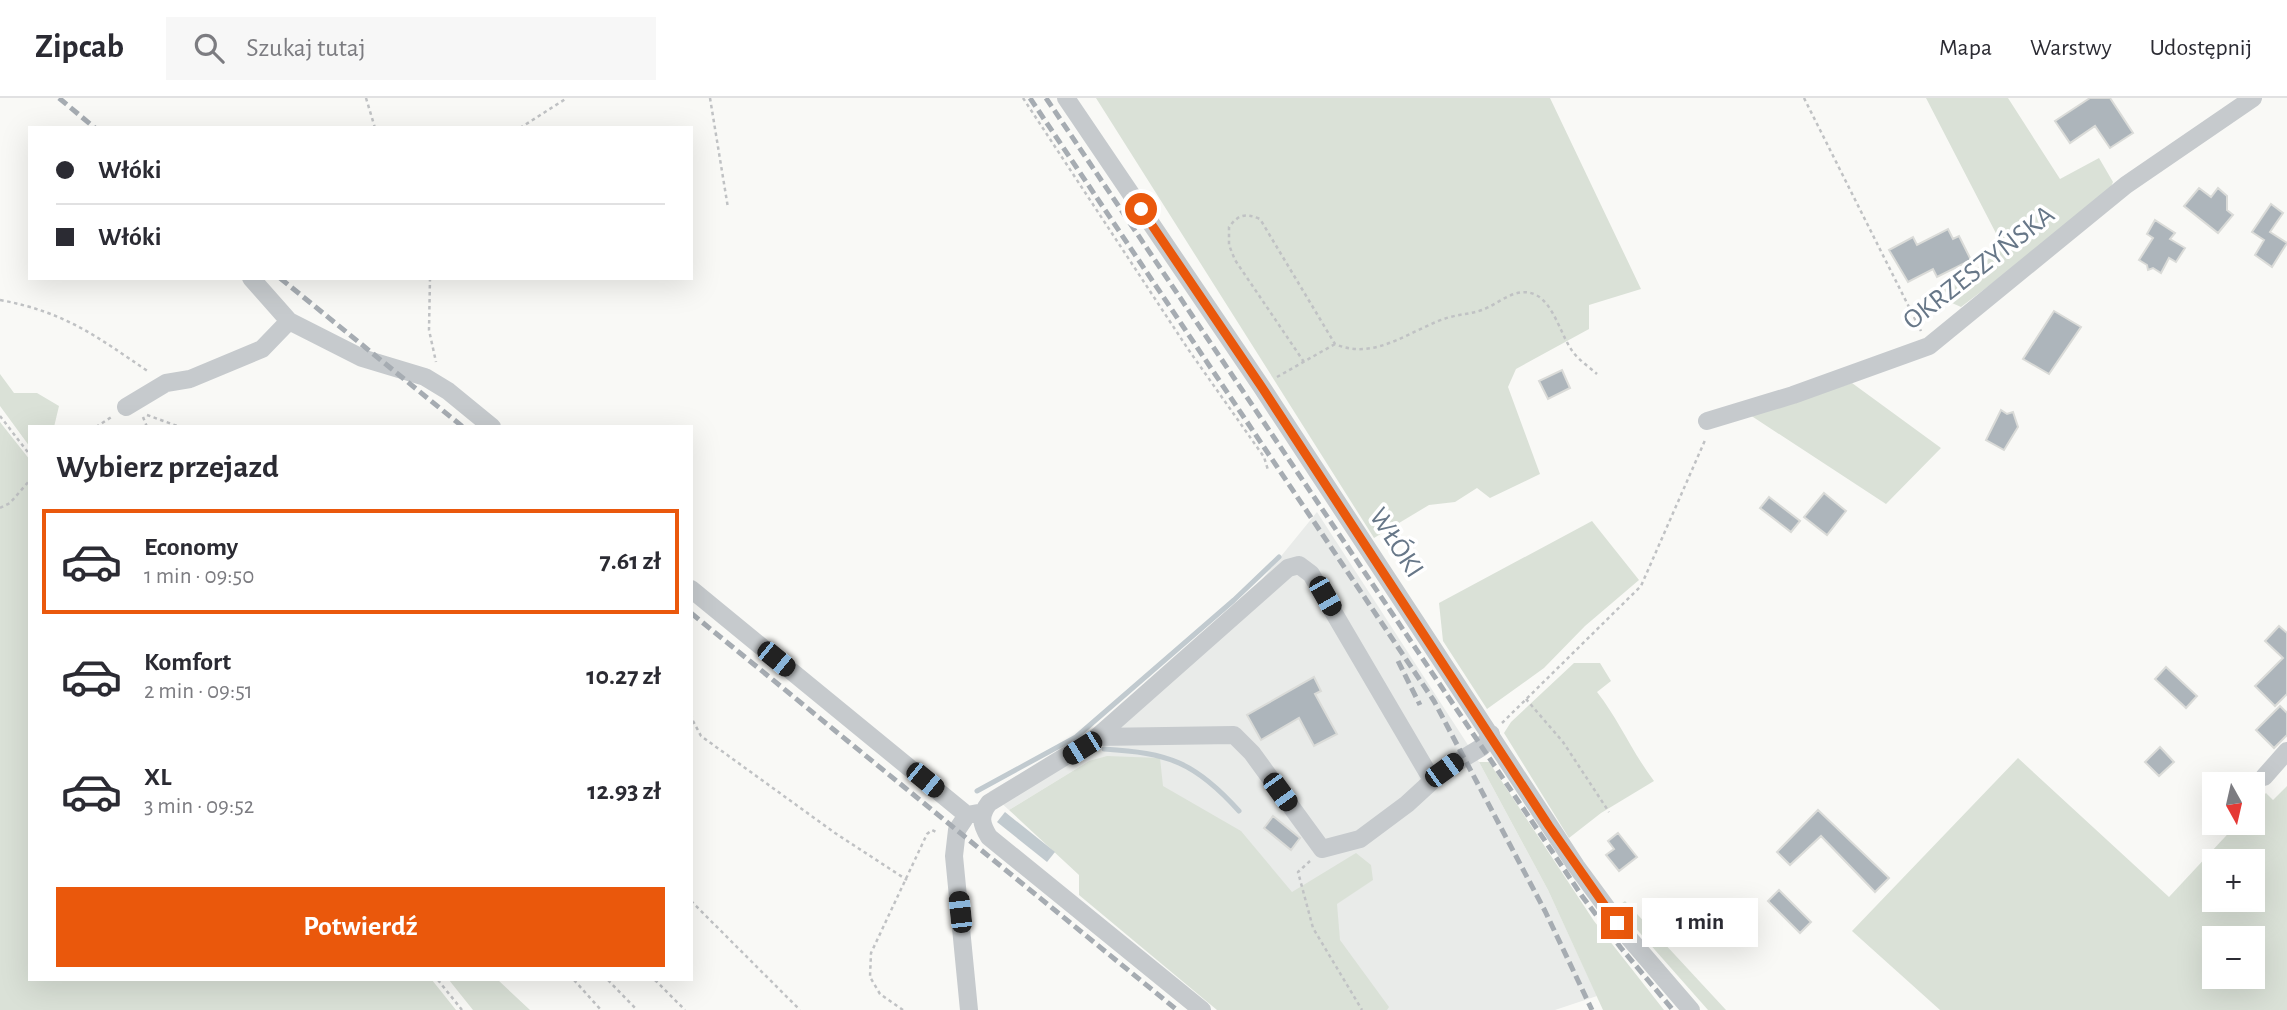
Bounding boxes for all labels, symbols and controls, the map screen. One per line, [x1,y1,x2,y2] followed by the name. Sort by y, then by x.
[166,17,656,80] search box
[190,29,228,67] icon: search
[35,31,124,64] text: Zipcab
[246,35,366,61] text: Szukaj tutaj
[1939,36,1992,60] text: Mapa
[2030,36,2112,60] text: Warstwy
[2150,36,2252,60] text: Udostępnij
[98,157,161,183] text: Włóki
[1125,193,1157,225] route start
[1896,198,2060,336] street label: OKRZESZYŃSKA
[98,224,161,250] text: Włóki
[56,451,279,483] text: Wybierz przejazd
[1363,502,1431,583] street label: WŁÓKI
[60,530,123,593] icon: car
[144,534,238,560] text: Economy
[599,548,661,574] text: 7.61 zł
[144,565,254,588] text: 1 min · 09:50
[1306,573,1345,619] car
[754,638,799,680] car
[60,645,123,708] icon: car
[144,649,231,675] text: Komfort
[586,663,661,689] text: 10.27 zł
[144,680,253,703] text: 2 min · 09:51
[1059,728,1106,768] car
[1421,749,1468,791] car
[903,759,948,801] car
[60,760,123,823] icon: car
[144,764,171,790] text: XL
[1260,769,1301,815] car
[2202,772,2264,835] north arrow
[2202,772,2265,989] map controls
[587,778,661,804] text: 12.93 zł
[144,795,254,818] text: 3 min · 09:52
[2202,849,2265,912] button: +
[56,887,665,967] button: Potwierdź
[948,890,973,934] car
[1642,898,1757,948] callout: 1 min
[1601,907,1633,939] route end
[1676,911,1724,934] text: 1 min
[2202,926,2265,989] button: −

